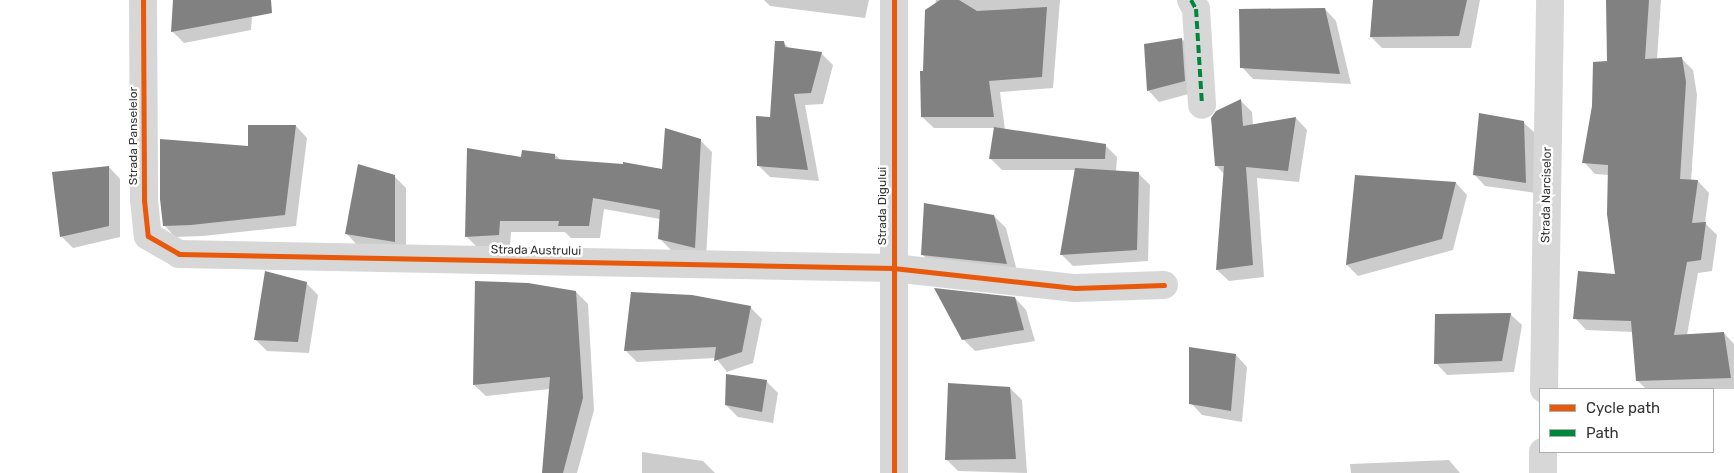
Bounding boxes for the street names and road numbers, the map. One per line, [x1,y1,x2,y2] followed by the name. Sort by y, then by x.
[127,87,141,185] street label: Strada Panselelor
[1539,147,1555,243] street label: Strada Narciselor
[876,167,890,245] street label: Strada Digului
[491,243,581,259] street label: Strada Austrului

